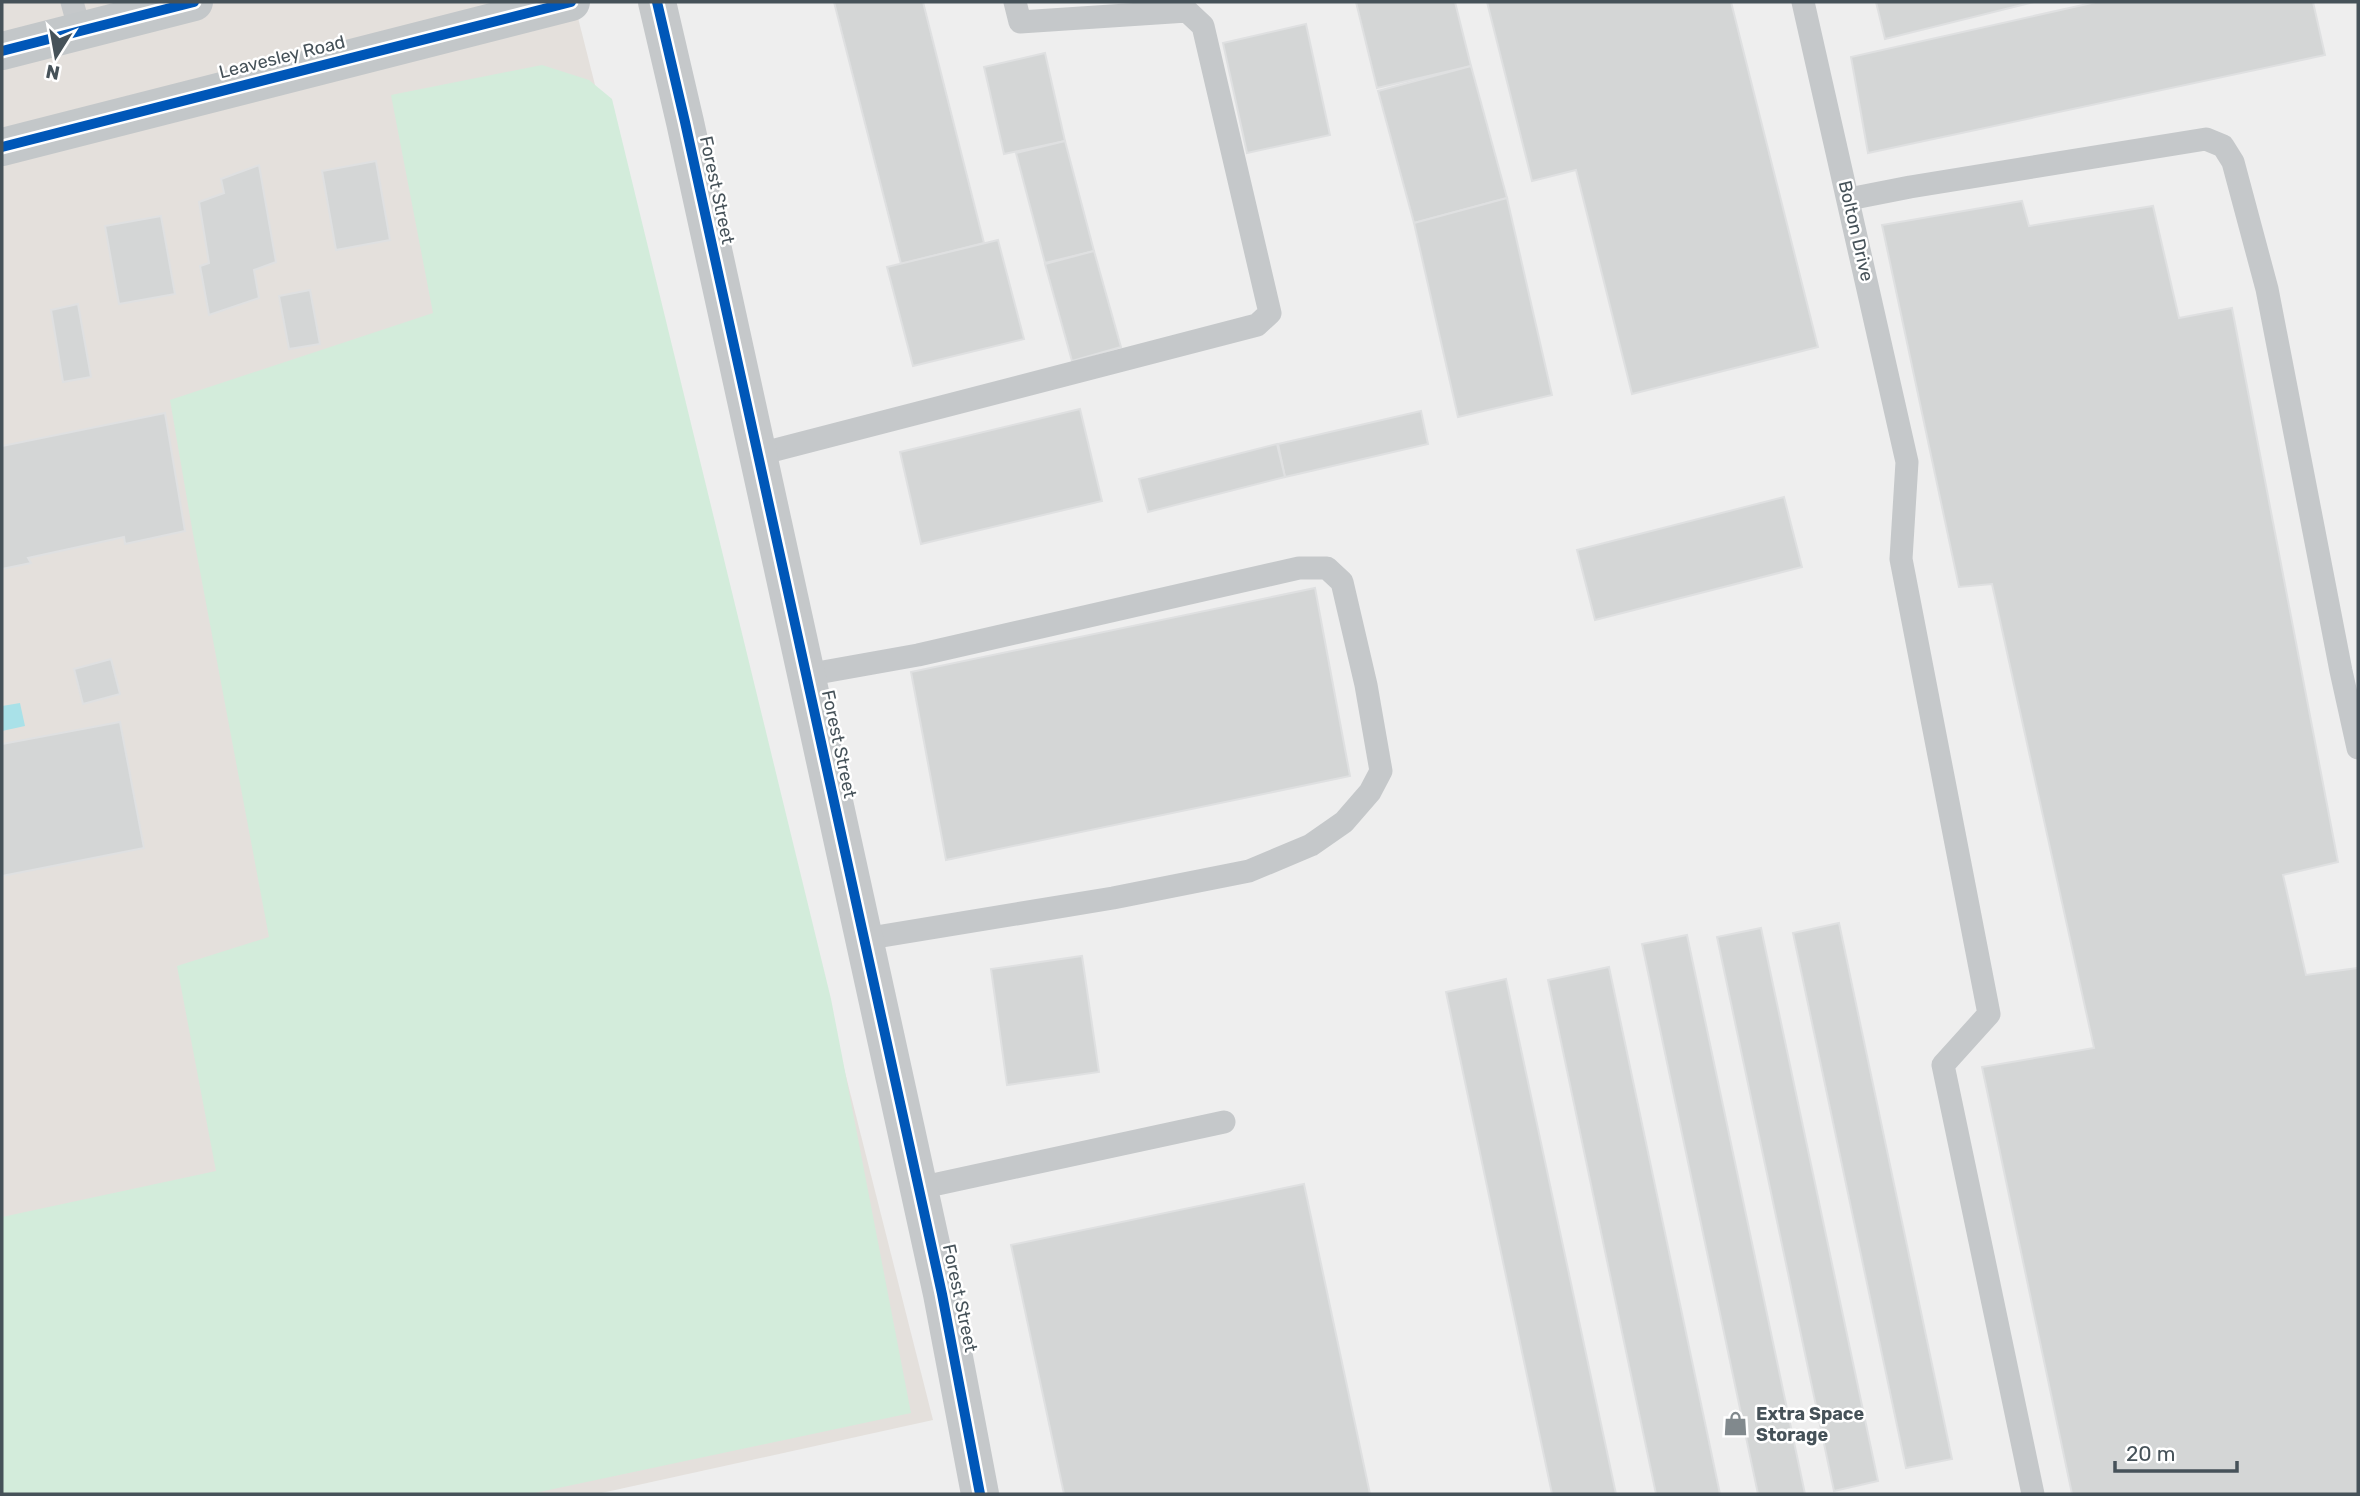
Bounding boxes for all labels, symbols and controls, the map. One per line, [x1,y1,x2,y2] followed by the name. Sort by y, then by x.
[21,21,91,91] north arrow
[217,31,347,83] street label: Leavesley Road
[44,60,62,85] text: N
[695,134,739,246] street label: Forest Street
[1834,178,1878,284] street label: Bolton Drive
[817,688,861,800] street label: Forest Street
[938,1242,982,1354] street label: Forest Street
[1756,1403,1864,1446] place label: Extra Space Storage
[1722,1410,1750,1438] shop icon: Extra Space Storage
[2115,1430,2238,1474] scale bar
[2126,1441,2175,1466] text: 20 m

